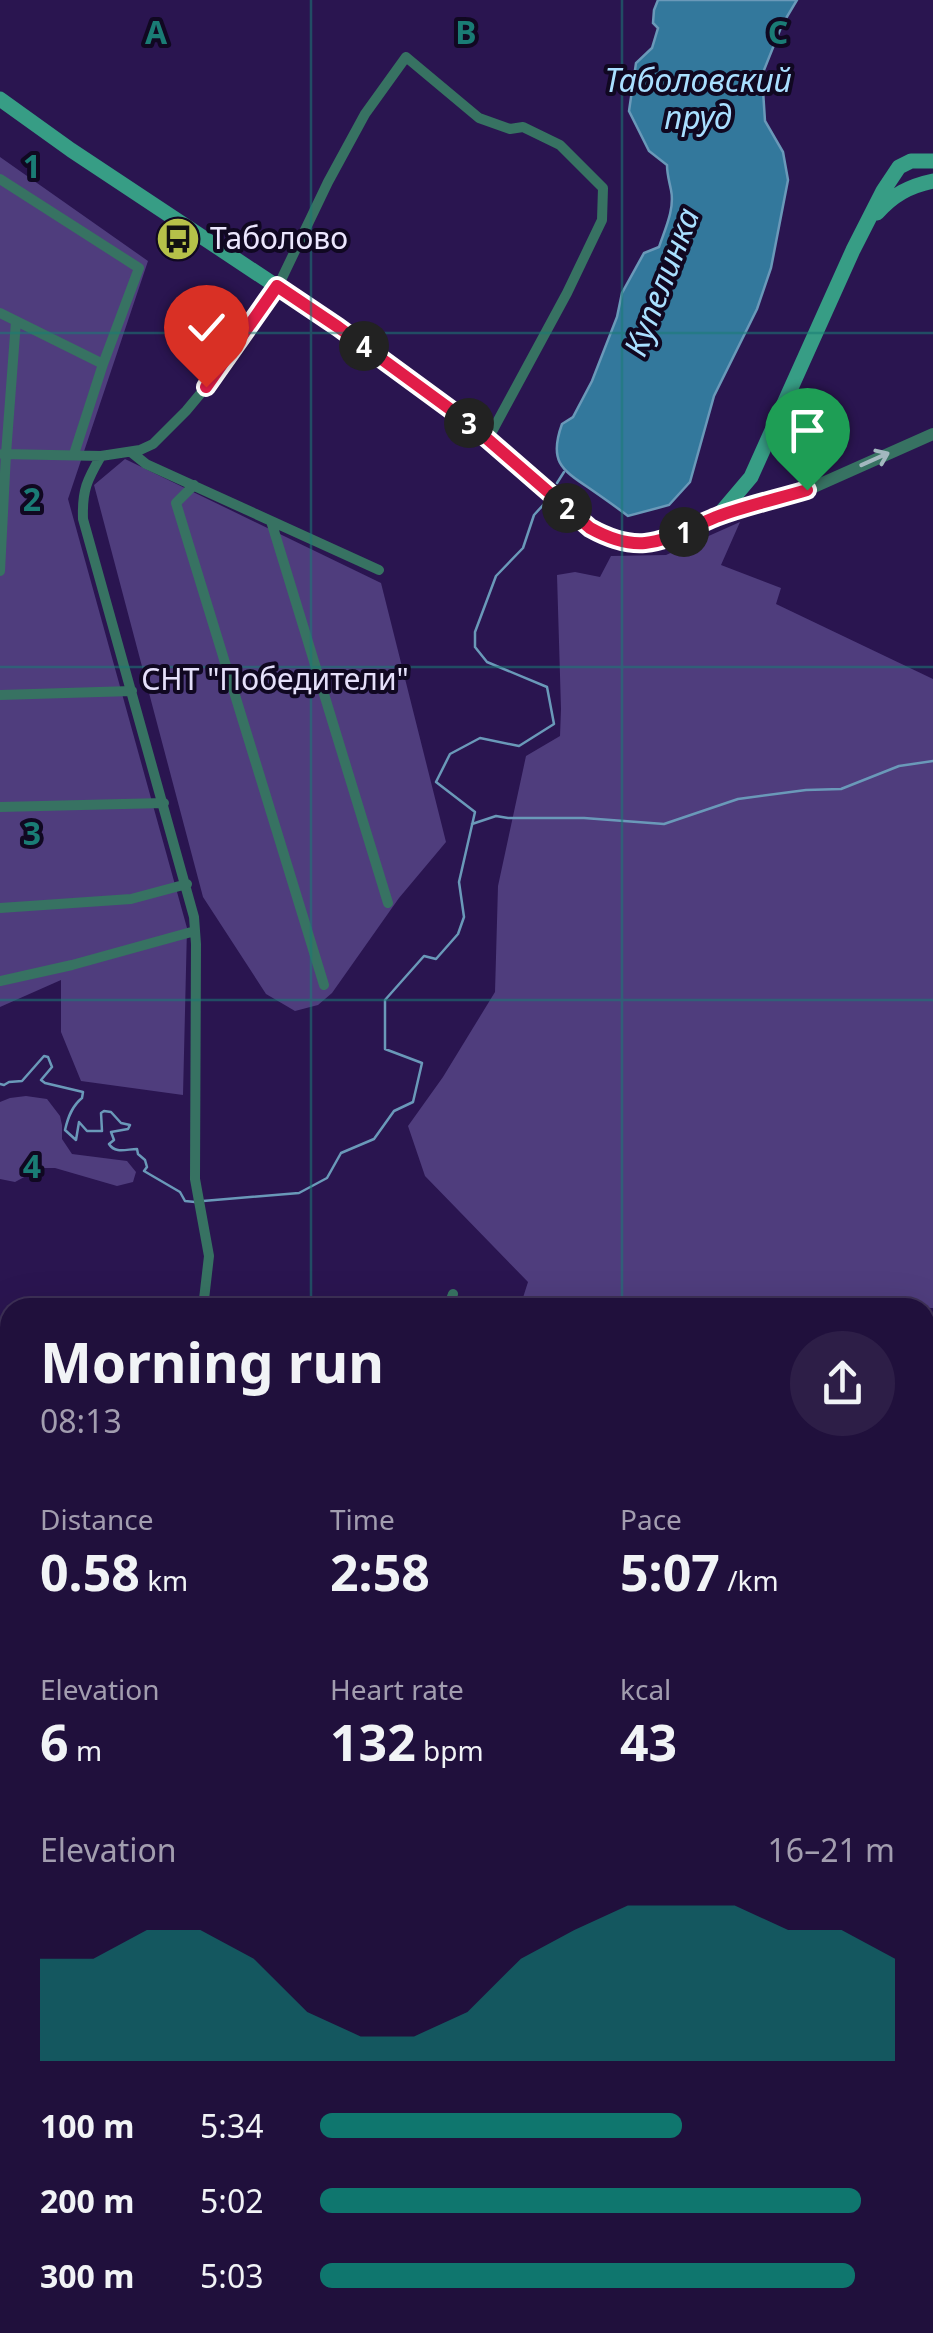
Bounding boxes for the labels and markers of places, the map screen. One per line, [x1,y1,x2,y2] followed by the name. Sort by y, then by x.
[155,216,201,262] bus stop icon: Таболово
[210,217,348,258] place label: Таболово
[164,285,249,388] pin
[339,321,389,371] pin: 4
[765,388,850,491] pin
[444,398,494,448] pin: 3
[542,483,592,533] pin: 2
[659,507,709,557] pin: 1

